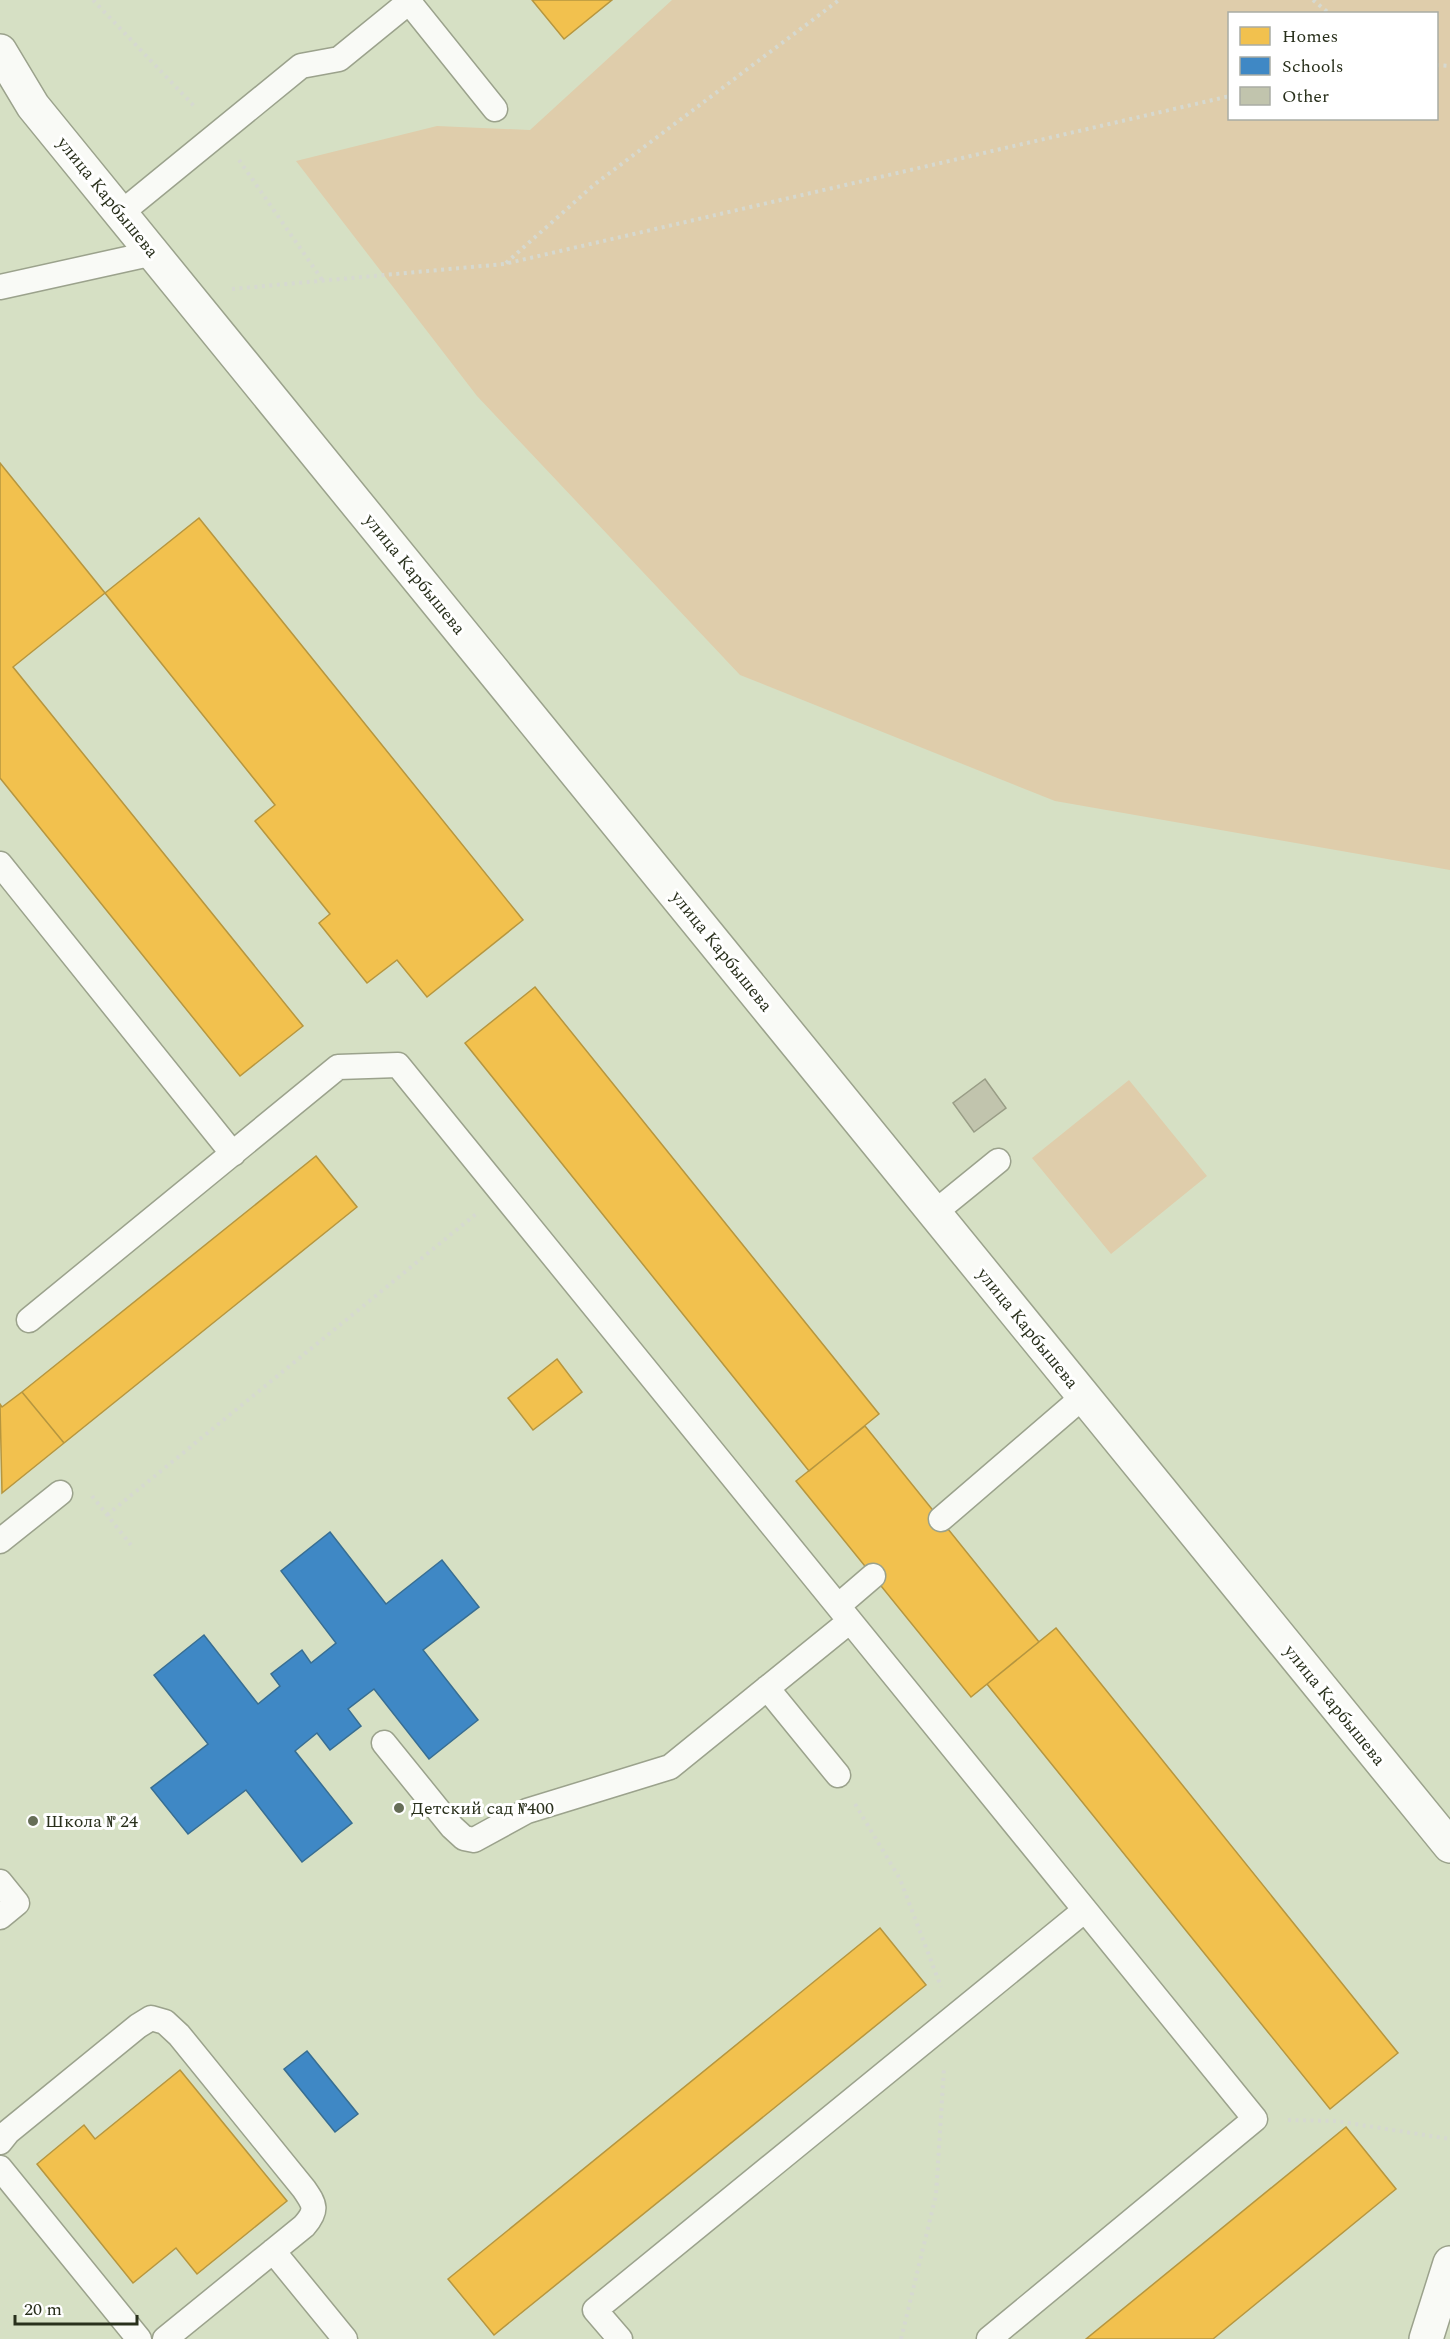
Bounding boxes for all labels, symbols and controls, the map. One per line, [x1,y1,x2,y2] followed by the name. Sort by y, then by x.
[1228,12,1438,120] legend
[1282,23,1338,50] text: Homes
[1282,53,1344,80] text: Schools
[1282,83,1329,110] text: Other
[50,130,165,264] street label: улица Карбышева
[357,507,472,641] street label: улица Карбышева
[664,884,779,1018] street label: улица Карбышева
[970,1261,1085,1395] street label: улица Карбышева
[1277,1638,1392,1772] street label: улица Карбышева
[411,1795,554,1822] place label: Детский сад №400
[392,1801,406,1815] marker: Детский сад №400
[45,1808,138,1835] place label: Школа № 24
[26,1814,40,1828] marker: Школа № 24
[15,2288,136,2326] scale bar
[24,2296,62,2323] text: 20 m

